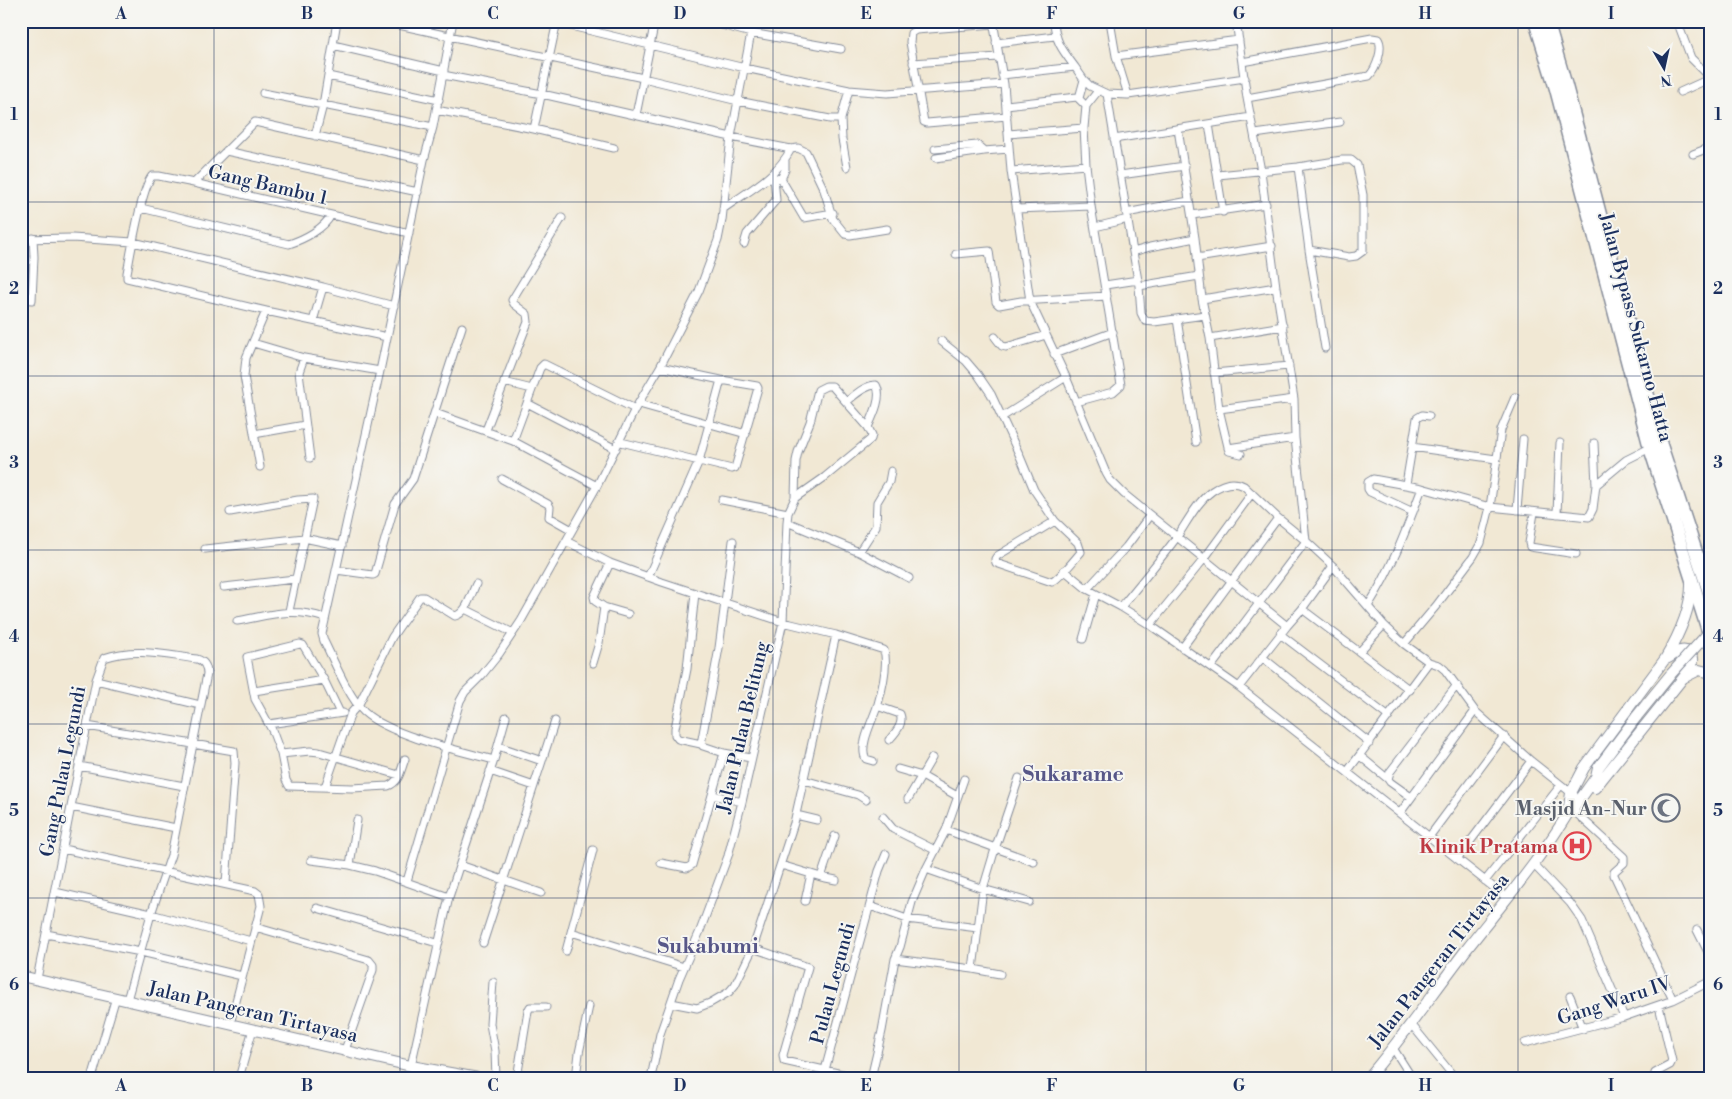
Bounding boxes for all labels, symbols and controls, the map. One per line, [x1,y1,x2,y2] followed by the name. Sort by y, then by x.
[114,4,127,24] text: A
[301,4,313,24] text: B
[487,4,499,24] text: C
[674,4,687,24] text: D
[860,4,872,24] text: E
[1046,4,1058,24] text: F
[1233,4,1246,24] text: G
[1418,4,1432,24] text: H
[1608,4,1614,24] text: I
[1640,42,1690,92] north arrow
[1659,70,1673,90] text: N
[10,105,18,125] text: 1
[1714,105,1722,125] text: 1
[206,160,330,210] street label: Gang Bambu 1
[1594,209,1678,445] street label: Jalan Bypass Sukarno Hatta
[9,279,19,299] text: 2
[1713,279,1723,299] text: 2
[9,453,19,473] text: 3
[1713,453,1723,473] text: 3
[9,627,20,647] text: 4
[1713,627,1724,647] text: 4
[711,639,774,816] street label: Jalan Pulau Belitung
[35,684,91,859] street label: Gang Pulau Legundi
[1022,762,1124,788] district label: Sukarame
[1651,793,1681,823] mosque icon: Masjid An-Nur
[1515,797,1647,821] place label: Masjid An-Nur
[9,801,19,821] text: 5
[1713,801,1723,821] text: 5
[1562,831,1592,861] hospital icon: Klinik Pratama
[1419,835,1559,859] place label: Klinik Pratama
[1363,868,1515,1053] street label: Jalan Pangeran Tirtayasa
[805,920,861,1047] street label: Pulau Legundi
[657,934,759,960] district label: Sukabumi
[1554,971,1675,1031] street label: Gang Waru IV
[9,975,19,995] text: 6
[1713,975,1723,995] text: 6
[144,976,360,1048] street label: Jalan Pangeran Tirtayasa
[114,1076,127,1096] text: A
[301,1076,313,1096] text: B
[487,1076,499,1096] text: C
[674,1076,687,1096] text: D
[860,1076,872,1096] text: E
[1046,1076,1058,1096] text: F
[1233,1076,1246,1096] text: G
[1418,1076,1432,1096] text: H
[1608,1076,1614,1096] text: I

